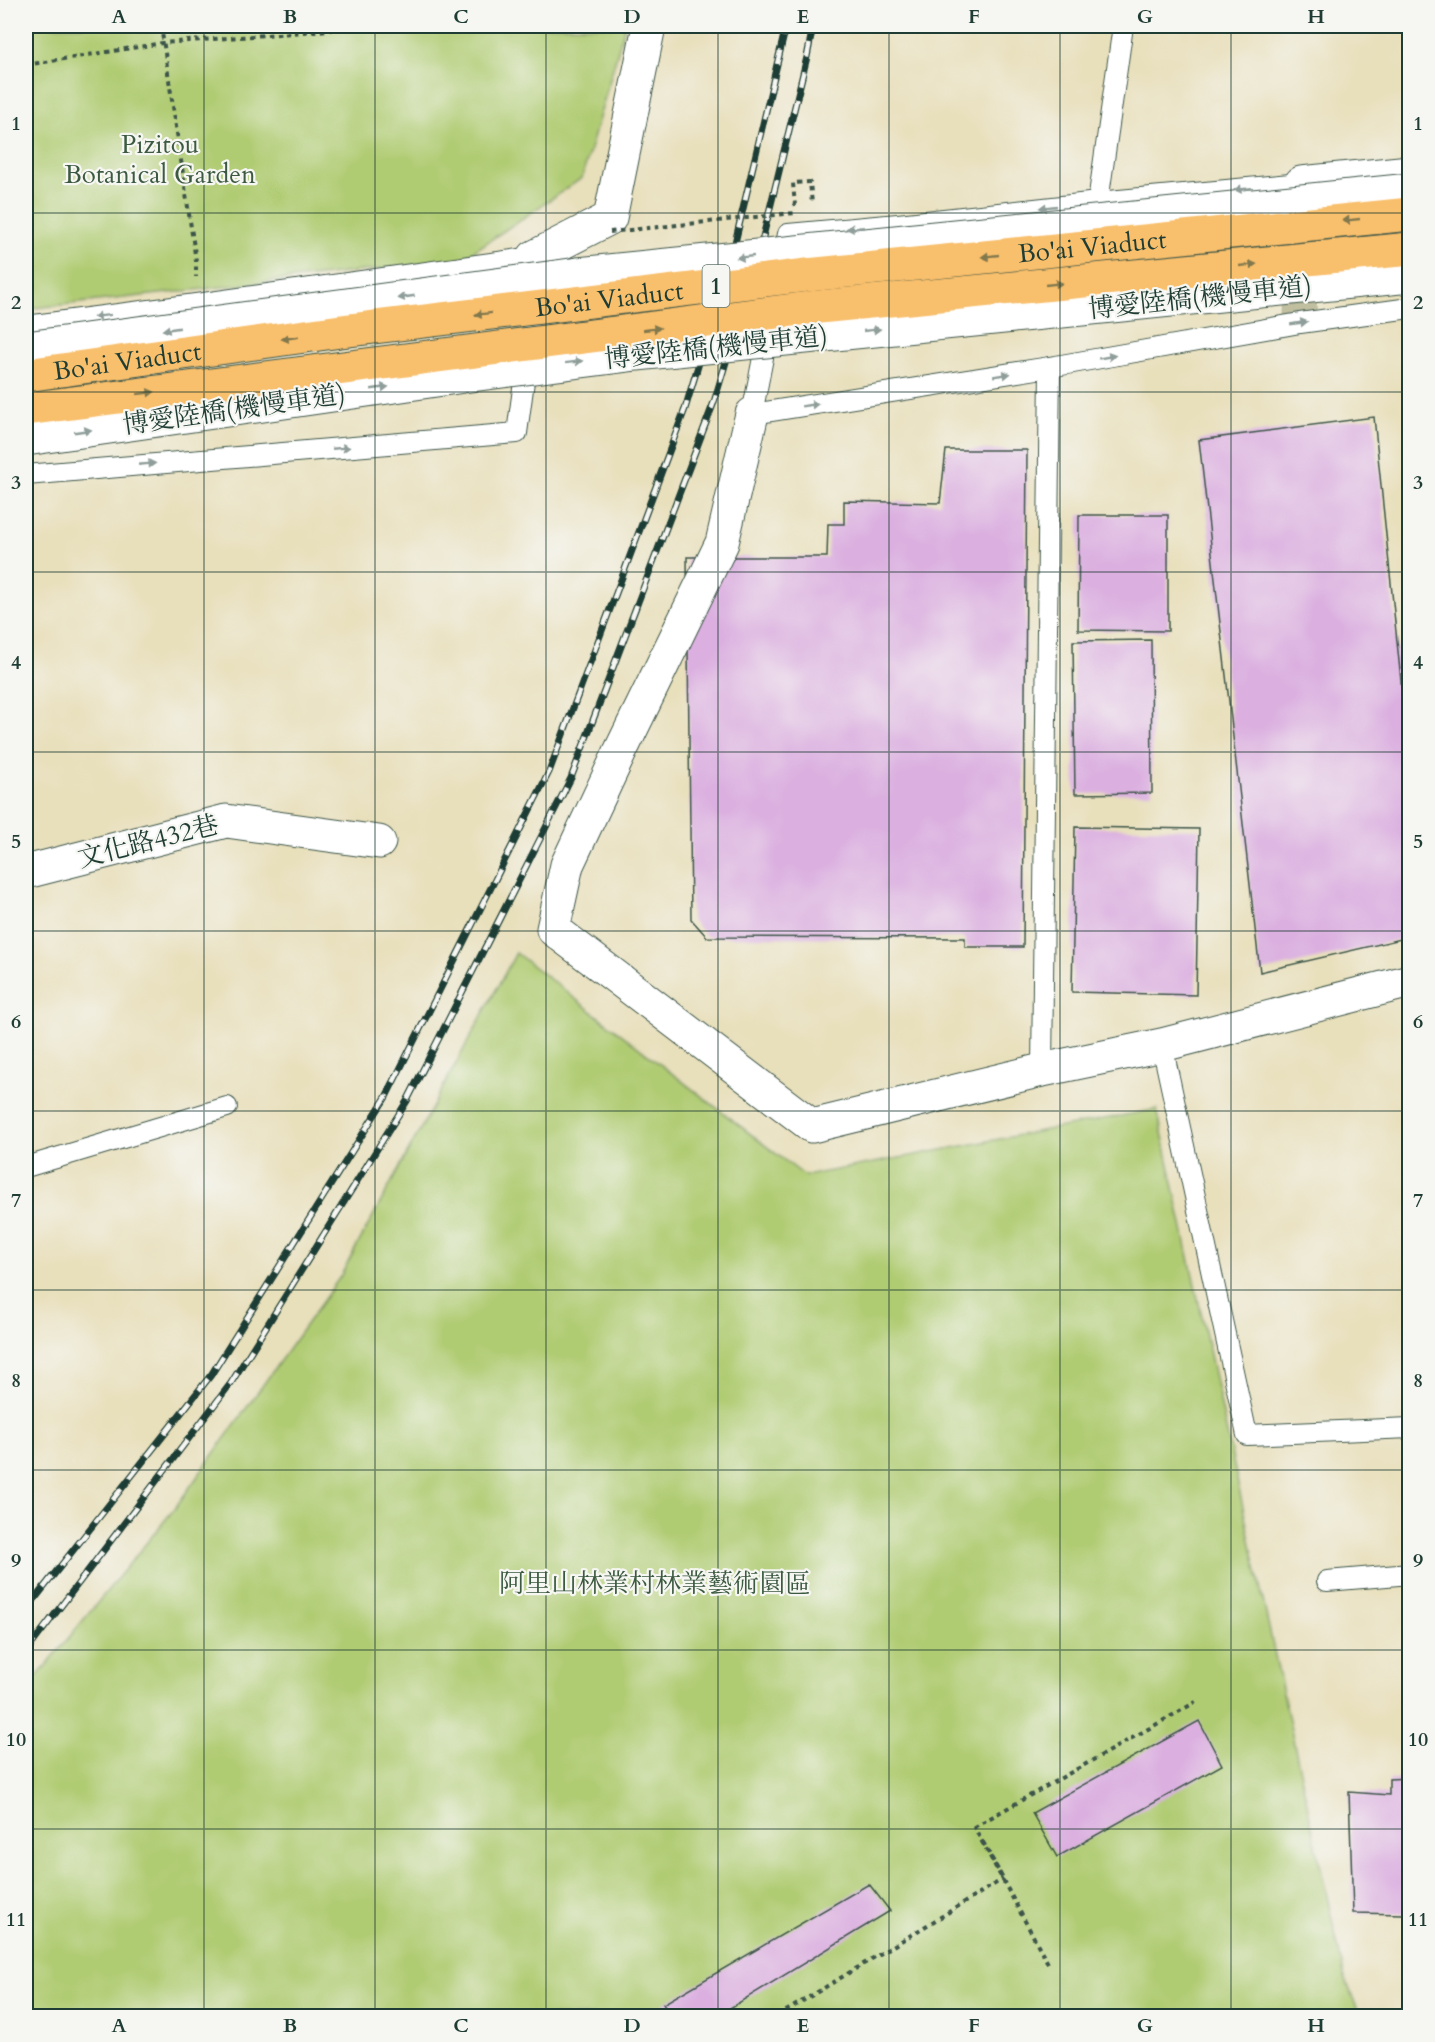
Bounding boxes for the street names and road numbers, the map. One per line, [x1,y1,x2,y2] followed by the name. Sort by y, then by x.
[1016,222,1168,272] street label: Bo'ai Viaduct
[702,265,730,307] road number: 1
[1087,268,1314,327] street label: 博愛陸橋(機慢車道)
[533,273,685,326] street label: Bo'ai Viaduct
[603,318,830,377] street label: 博愛陸橋(機慢車道)
[51,334,203,389] street label: Bo'ai Viaduct
[120,377,348,442] street label: 博愛陸橋(機慢車道)
[74,807,222,876] street label: 文化路432巷

